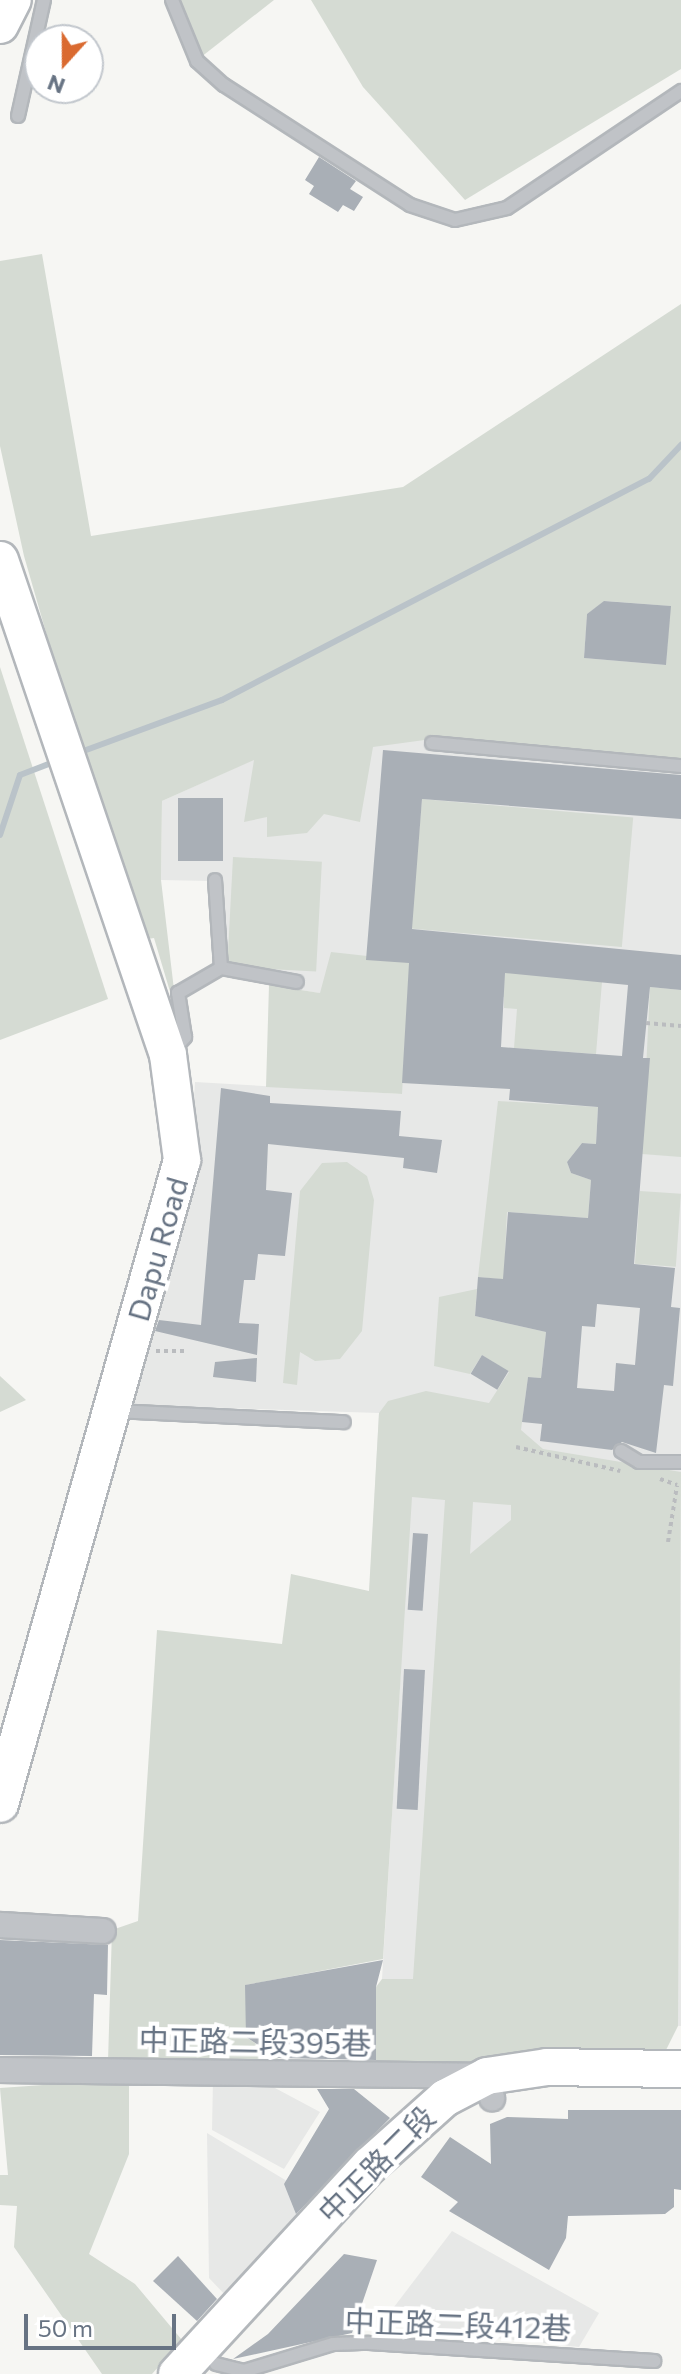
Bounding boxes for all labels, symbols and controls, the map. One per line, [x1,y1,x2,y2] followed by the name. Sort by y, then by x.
[24,24,104,104] north arrow
[43,69,68,101] text: N
[119,1173,195,1325] street label: Dapu Road
[138,2021,372,2061] street label: 中正路二段395巷
[310,2098,442,2230] street label: 中正路二段
[28,2298,180,2348] scale bar
[344,2302,572,2346] street label: 中正路二段412巷
[38,2313,93,2342] text: 50 m

